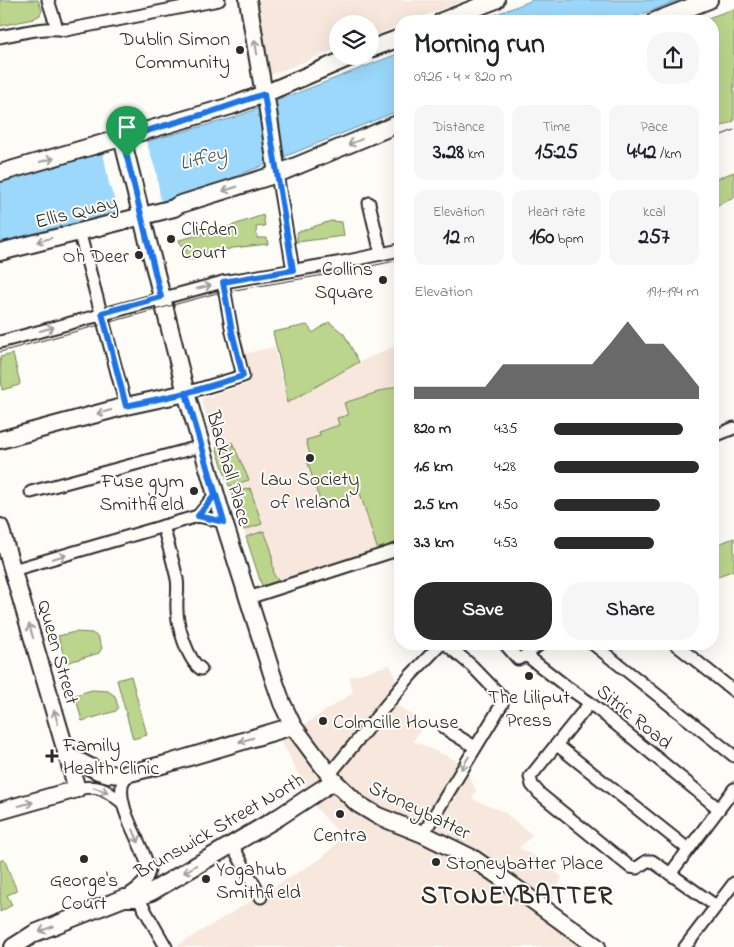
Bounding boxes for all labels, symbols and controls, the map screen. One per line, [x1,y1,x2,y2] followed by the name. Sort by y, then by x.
[329,15,379,65] map controls
[329,15,379,65] button: layers
[414,25,545,66] text: Morning run
[119,26,230,78] place label: Dublin Simon Community
[647,32,699,84] button: share
[251,39,261,55] one-way arrow
[234,44,246,56] marker: Dublin Simon Community
[414,65,512,89] text: 09:26 · 4 × 820 m
[106,106,148,157] pin
[113,113,141,141] icon: arrive
[433,117,485,138] text: Distance
[543,117,570,138] text: Time
[640,117,668,138] text: Pace
[348,138,363,148] one-way arrow
[433,138,464,168] text: 3.28
[535,138,578,168] text: 15:25
[627,138,657,168] text: 4:42
[177,139,231,179] water label: Liffey
[464,144,485,165] text: km
[657,144,681,165] text: /km
[39,154,55,164] one-way arrow
[223,185,239,194] one-way arrow
[32,189,121,238] street label: Ellis Quay
[433,202,485,223] text: Elevation
[528,202,585,223] text: Heart rate
[643,202,665,223] text: kcal
[181,216,237,268] place label: Clifden Court
[443,223,460,253] text: 12
[529,223,554,253] text: 160
[639,223,670,253] text: 257
[460,229,475,250] text: m
[554,229,584,250] text: bpm
[165,233,177,245] marker: Clifden Court
[36,236,52,245] one-way arrow
[63,243,130,272] place label: Oh Deer
[133,249,145,261] marker: Oh Deer
[315,256,373,308] place label: Collins Square
[377,274,389,286] marker: Collins Square
[414,280,473,304] text: Elevation
[646,280,699,304] text: 191–194 m
[195,281,211,291] one-way arrow
[39,323,55,333] one-way arrow
[197,407,258,530] street label: Blackhall Place
[97,408,113,417] one-way arrow
[414,417,451,441] text: 820 m
[494,417,518,441] text: 4:35
[304,452,316,464] marker: Law Society of Ireland
[414,455,453,479] text: 1.6 km
[494,455,516,479] text: 4:28
[261,466,359,518] place label: Law Society of Ireland
[99,468,184,520] place label: Fuse gym Smithfield
[188,485,200,497] marker: Fuse gym Smithfield
[414,493,458,517] text: 2.5 km
[494,493,518,517] text: 4:50
[414,531,454,555] text: 3.3 km
[494,531,518,555] text: 4:53
[51,551,67,561] one-way arrow
[414,582,552,640] button: Save
[562,582,699,640] button: Share
[28,597,85,709] street label: Queen Street
[25,624,35,640] one-way arrow
[523,670,535,682] marker: The Liliput Press
[589,678,678,758] street label: Sitric Road
[488,684,570,736] place label: The Liliput Press
[50,709,60,725] one-way arrow
[333,709,458,738] place label: Colmcille House
[317,715,329,727] marker: Colmcille House
[62,732,159,784] place label: Family Health Clinic
[239,735,255,745] one-way arrow
[45,749,59,763] marker: Family Health Clinic
[459,756,469,770] one-way arrow
[129,767,311,888] street label: Brunswick Street North
[363,774,475,849] street label: Stoneybatter
[93,786,108,795] one-way arrow
[18,798,34,808] one-way arrow
[334,808,346,820] marker: Centra
[313,822,367,851] place label: Centra
[132,828,142,843] one-way arrow
[446,850,603,879] place label: Stoneybatter Place
[78,853,90,865] marker: George's Court
[216,856,301,908] place label: Yogahub Smithfield
[430,856,442,868] marker: Stoneybatter Place
[183,865,197,875] one-way arrow
[50,867,118,919] place label: George's Court
[200,873,212,885] marker: Yogahub Smithfield
[421,879,613,915] district label: STONEYBATTER
[39,924,54,934] one-way arrow

